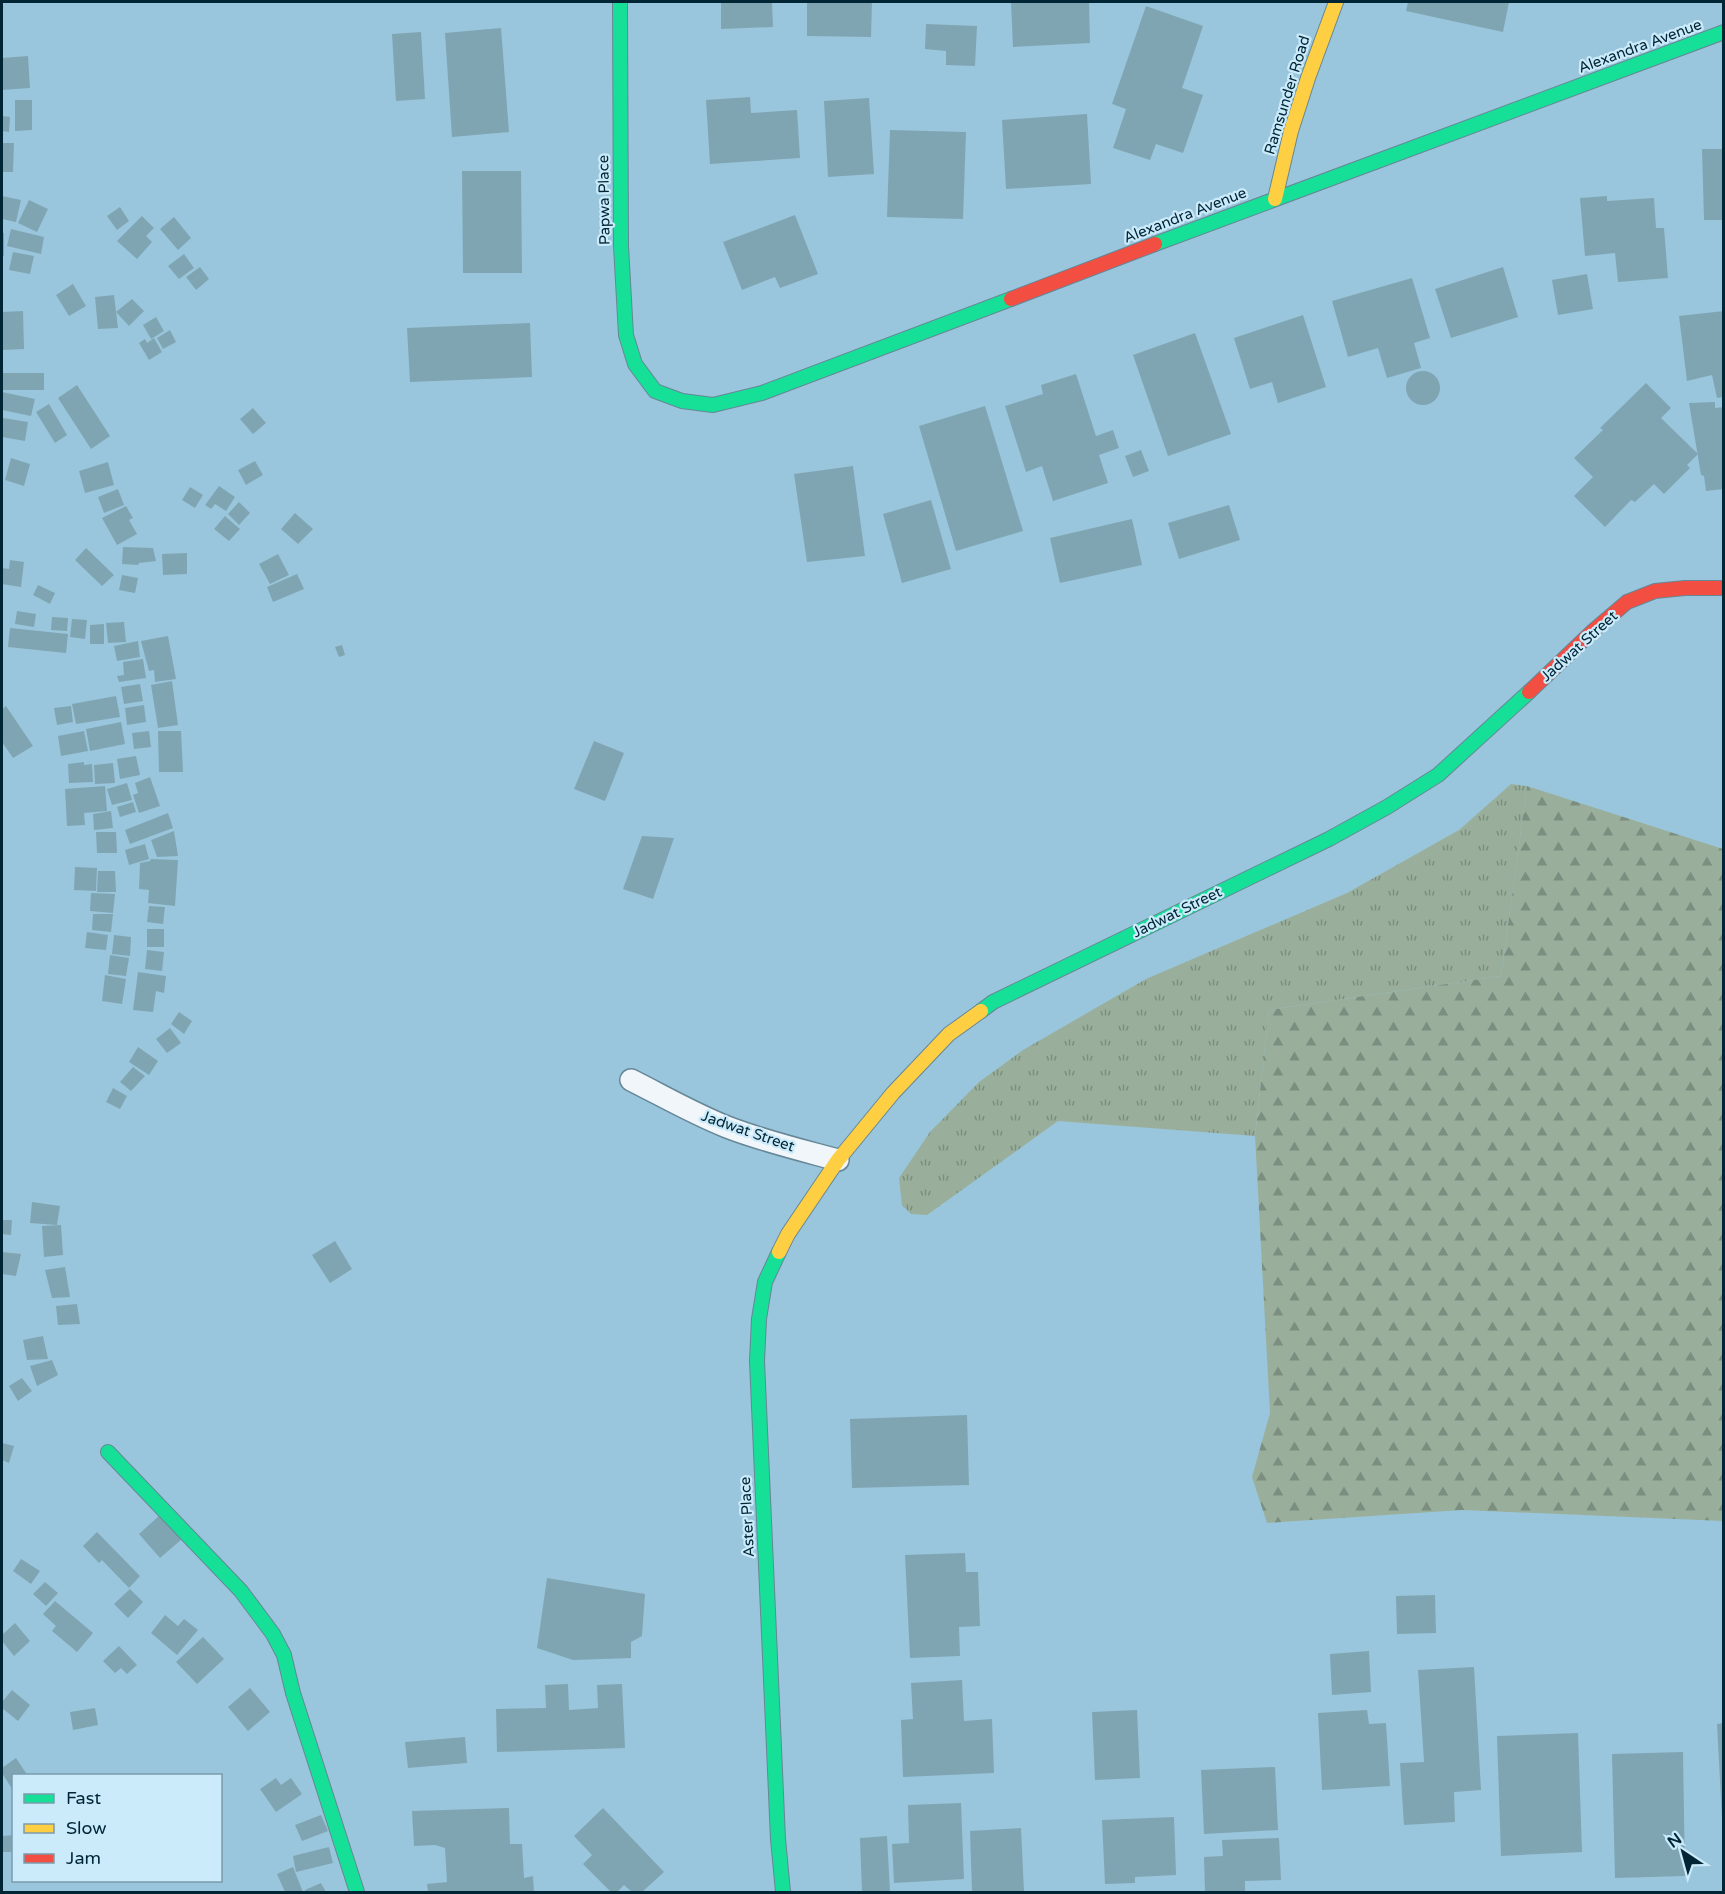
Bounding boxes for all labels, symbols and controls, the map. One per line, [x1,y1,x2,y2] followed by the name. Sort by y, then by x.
[1576,15,1704,77] street label: Alexandra Avenue
[1260,33,1314,157] street label: Ramsunder Road
[594,155,614,245] street label: Papwa Place
[1121,183,1249,247] street label: Alexandra Avenue
[1537,607,1621,685] street label: Jadwat Street
[1129,882,1225,941] street label: Jadwat Street
[699,1107,797,1155] street label: Jadwat Street
[736,1476,758,1558] street label: Aster Place
[12,1774,222,1882] legend
[66,1787,101,1809] text: Fast
[66,1817,107,1839] text: Slow
[1653,1822,1713,1882] north arrow
[1664,1829,1686,1853] text: N
[66,1847,101,1869] text: Jam

